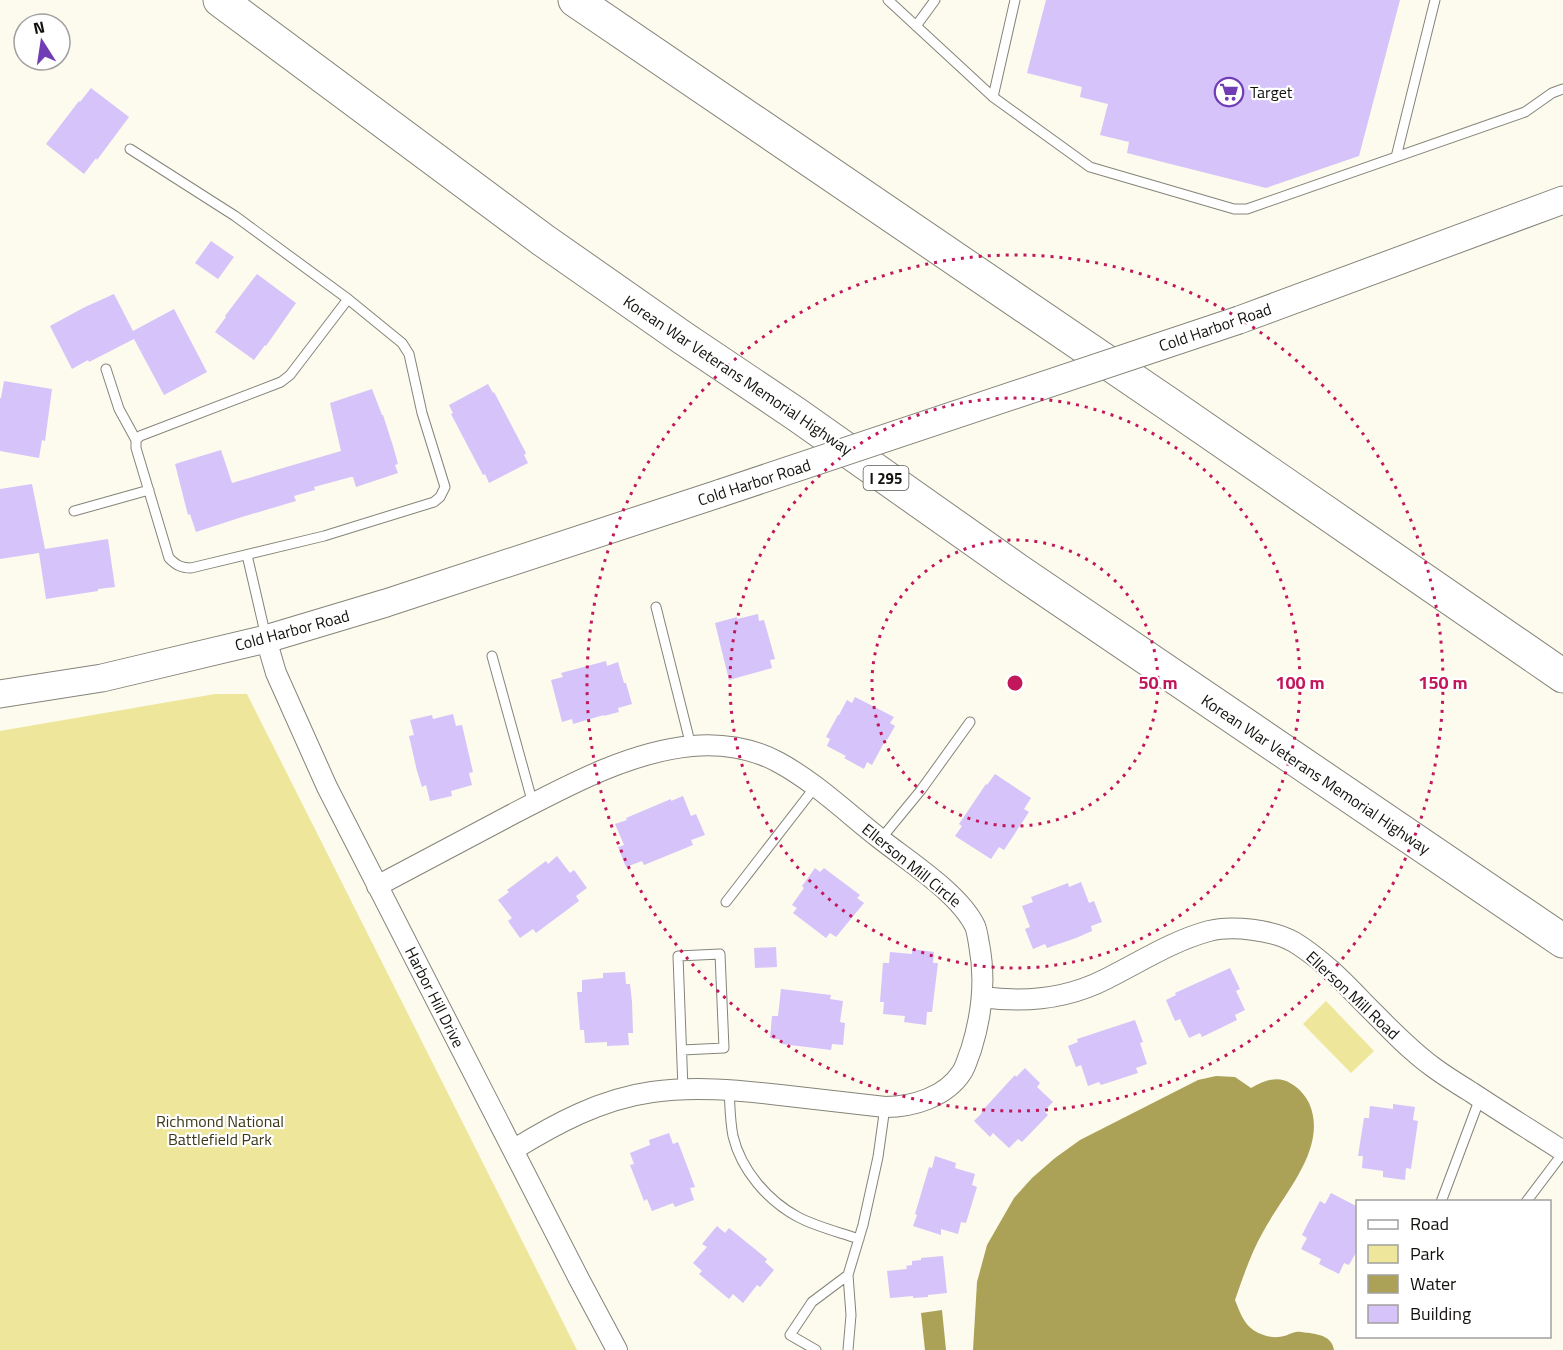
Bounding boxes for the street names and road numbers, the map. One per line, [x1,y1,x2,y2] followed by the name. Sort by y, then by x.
[619,289,858,461] street label: Korean War Veterans Memorial Highway
[1155,297,1275,357] street label: Cold Harbor Road
[694,452,814,512] street label: Cold Harbor Road
[864,466,908,490] road number: I 295
[232,603,352,657] street label: Cold Harbor Road
[1197,688,1436,860] street label: Korean War Veterans Memorial Highway
[857,817,967,913] street label: Ellerson Mill Circle
[399,942,471,1052] street label: Harbor Hill Drive
[1301,945,1405,1045] street label: Ellerson Mill Road

